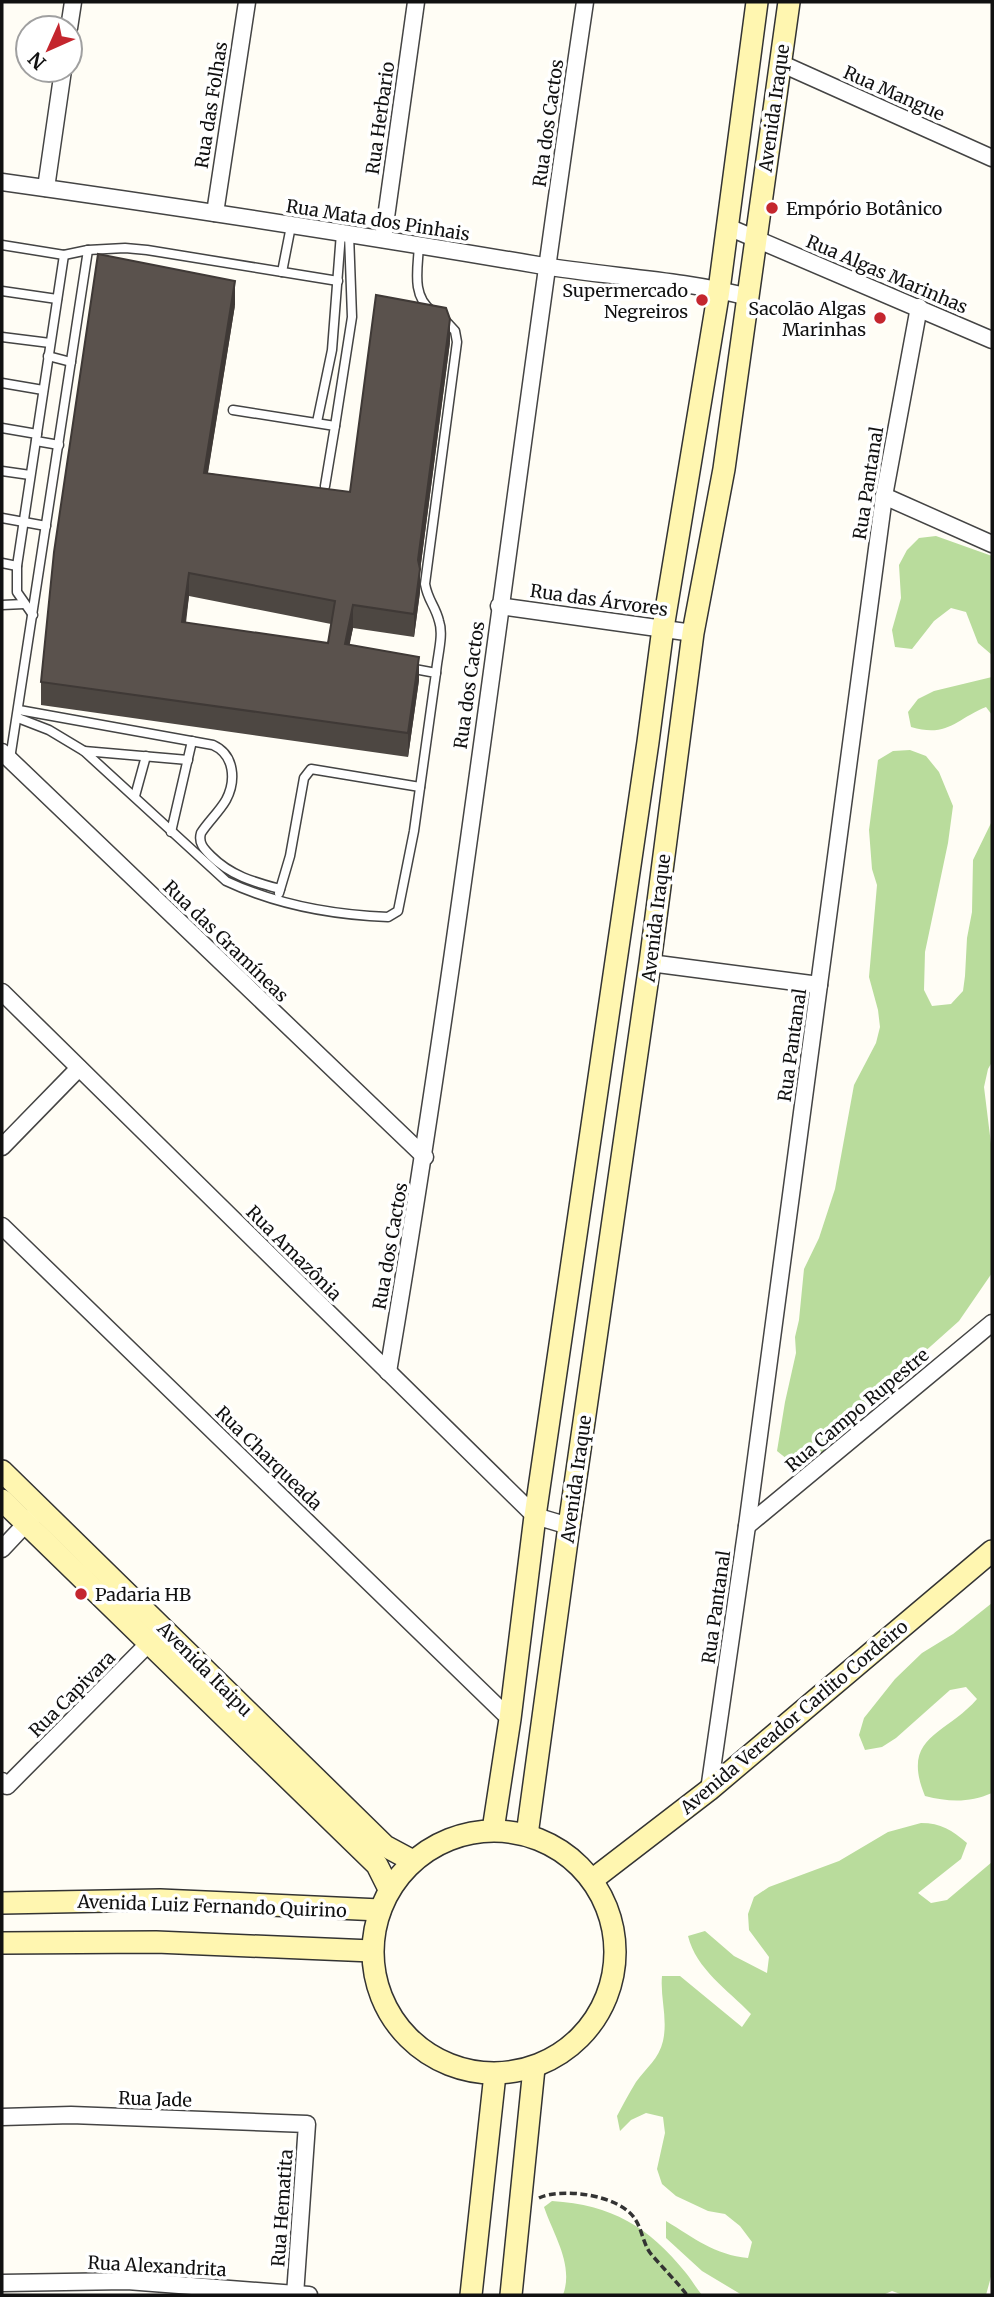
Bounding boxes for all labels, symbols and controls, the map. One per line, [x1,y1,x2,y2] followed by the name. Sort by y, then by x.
[14,14,84,84] north arrow
[190,40,232,170] street label: Rua das Folhas
[754,43,794,174] street label: Avenida Iraque
[23,47,51,75] text: N
[528,58,568,188] street label: Rua dos Cactos
[361,60,399,176] street label: Rua Herbario
[840,60,948,126] street label: Rua Mangue
[284,194,472,246] street label: Rua Mata dos Pinhais
[786,197,942,220] place label: Empório Botânico
[764,200,780,216] marker: Empório Botânico
[803,230,971,319] street label: Rua Algas Marinhas
[562,279,688,323] place label: Supermercado Negreiros
[694,292,710,308] marker: Supermercado Negreiros
[748,297,866,341] place label: Sacolão Algas Marinhas
[872,310,888,326] marker: Sacolão Algas Marinhas
[848,424,888,541] street label: Rua Pantanal
[529,579,670,621] street label: Rua das Árvores
[449,620,489,750] street label: Rua dos Cactos
[637,853,675,984] street label: Avenida Iraque
[159,875,294,1007] street label: Rua das Gramíneas
[773,986,811,1103] street label: Rua Pantanal
[367,1180,413,1311] street label: Rua dos Cactos
[242,1201,347,1306] street label: Rua Amazônia
[781,1343,933,1477] street label: Rua Campo Rupestre
[211,1401,328,1515] street label: Rua Charqueada
[556,1414,596,1545] street label: Avenida Iraque
[697,1548,735,1665] street label: Rua Pantanal
[95,1583,191,1606] place label: Padaria HB
[73,1586,89,1602] marker: Padaria HB
[675,1615,912,1820] street label: Avenida Vereador Carlito Cordeiro
[152,1616,257,1721] street label: Avenida Itaipu
[24,1646,120,1742] street label: Rua Capivara
[76,1890,347,1922] street label: Avenida Luiz Fernando Quirino
[118,2086,192,2112] street label: Rua Jade
[266,2148,298,2268] street label: Rua Hematita
[87,2251,227,2281] street label: Rua Alexandrita

